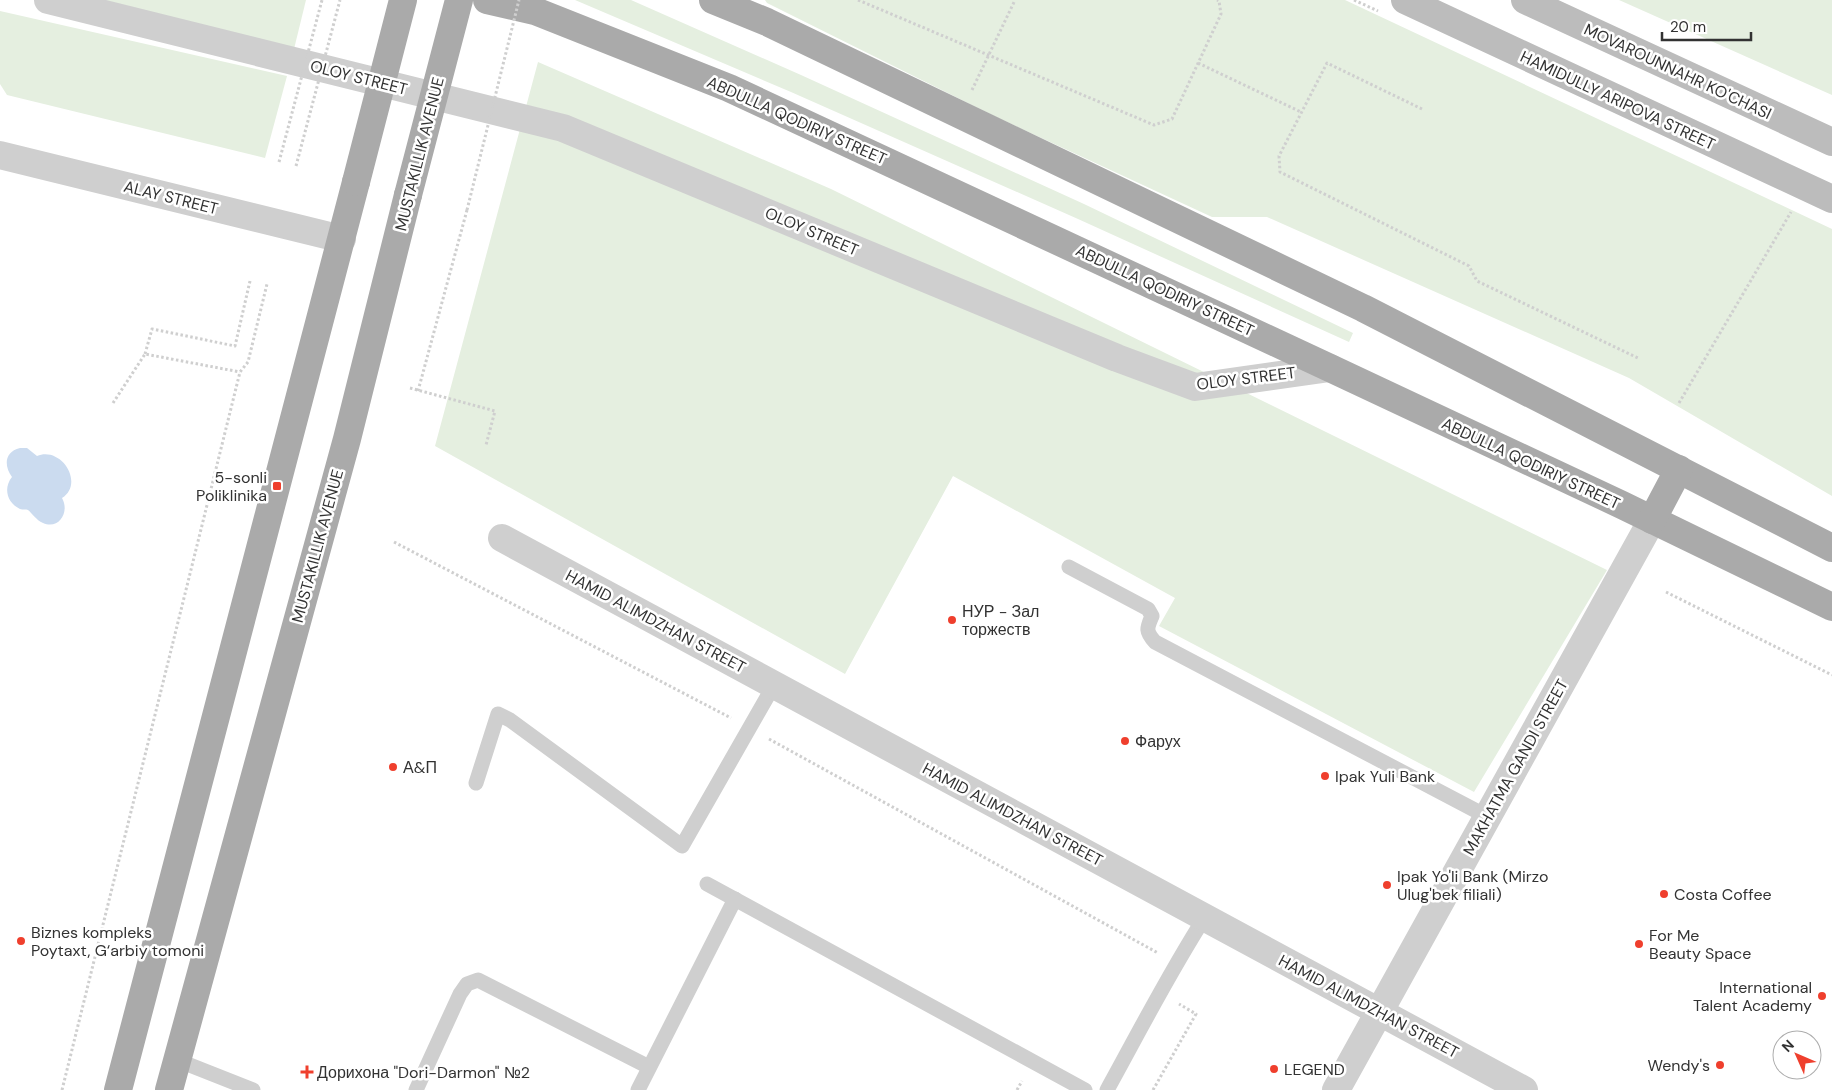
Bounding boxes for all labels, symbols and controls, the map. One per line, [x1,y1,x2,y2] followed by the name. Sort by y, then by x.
[1662,10,1751,42] scale bar
[1670,17,1706,37] text: 20 m
[1581,19,1775,124] street label: MOVAROUNNAHR KO'CHASI
[1517,46,1719,155] street label: HAMIDULLY ARIPOVA STREET
[308,55,410,100] street label: OLOY STREET
[704,71,890,170] street label: ABDULLA QODIRIY STREET
[390,75,449,233] street label: MUSTAKILLIK AVENUE
[121,176,220,219] street label: ALAY STREET
[762,202,862,261] street label: OLOY STREET
[1072,240,1257,341] street label: ABDULLA QODIRIY STREET
[1195,362,1297,395] street label: OLOY STREET
[1438,413,1623,514] street label: ABDULLA QODIRIY STREET
[196,467,267,506] place label: 5-sonli Poliklinika
[287,467,348,625] street label: MUSTAKILLIK AVENUE
[271,480,283,492] marker: 5-sonli Poliklinika
[562,565,750,678] street label: HAMID ALIMDZHAN STREET
[962,601,1039,640] place label: НУР - Зал торжеств
[946,614,958,626] marker: НУР - Зал торжеств
[1458,675,1573,859] street label: MAKHATMA GANDI STREET
[1135,731,1181,752] place label: Фарух
[1119,735,1131,747] marker: Фарух
[403,757,437,778] place label: А&П
[919,758,1107,871] street label: HAMID ALIMDZHAN STREET
[387,761,399,773] marker: А&П
[1335,766,1435,787] place label: Ipak Yuli Bank
[1319,770,1331,782] marker: Ipak Yuli Bank
[1397,866,1549,905] place label: Ipak Yo'li Bank (Mirzo Ulug'bek filiali)
[1381,879,1393,891] marker: Ipak Yo'li Bank (Mirzo Ulug'bek filiali)
[1674,884,1772,905] place label: Costa Coffee
[1658,888,1670,900] marker: Costa Coffee
[31,922,204,961] place label: Biznes kompleks Poytaxt, G‘arbiy tomoni
[1649,925,1751,964] place label: For Me Beauty Space
[15,935,27,947] marker: Biznes kompleks Poytaxt, G‘arbiy tomoni
[1633,938,1645,950] marker: For Me Beauty Space
[1275,950,1463,1063] street label: HAMID ALIMDZHAN STREET
[1693,977,1812,1016] place label: International Talent Academy
[1816,990,1828,1002] marker: International Talent Academy
[1772,1030,1822,1080] north arrow
[1778,1036,1798,1056] text: N
[1648,1055,1710,1076] place label: Wendy's
[1284,1059,1345,1080] place label: LEGEND
[1714,1059,1726,1071] marker: Wendy's
[317,1062,530,1083] place label: Дорихона "Dori-Darmon" №2
[1268,1063,1280,1075] marker: LEGEND
[301,1066,313,1078] marker: Дорихона "Dori-Darmon" №2

